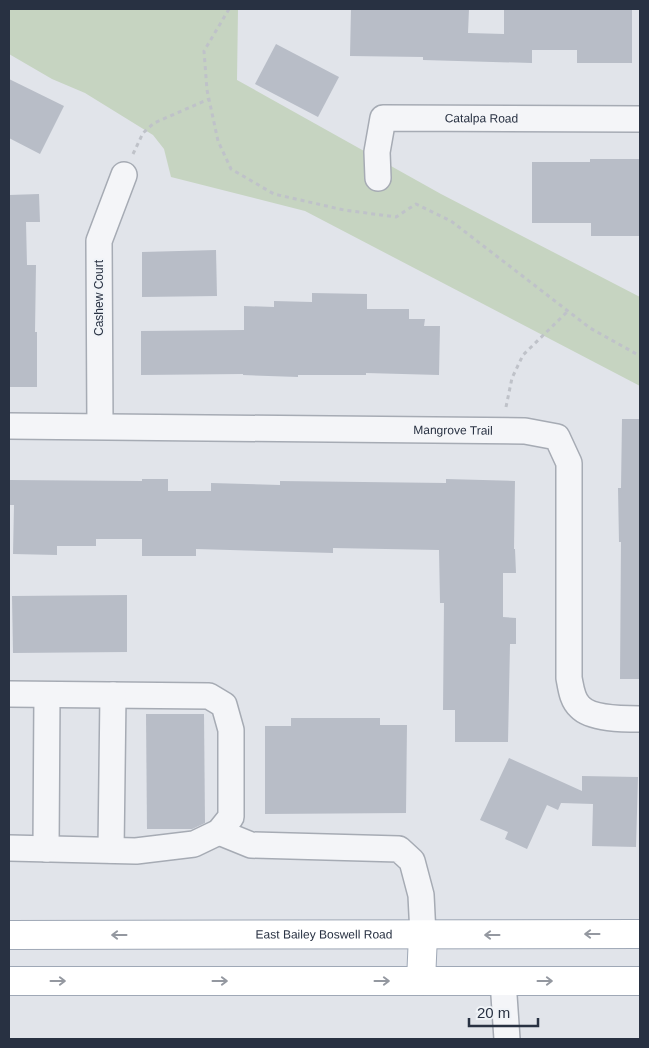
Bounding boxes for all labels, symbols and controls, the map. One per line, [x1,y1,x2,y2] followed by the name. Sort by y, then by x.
[445,111,518,126] street label: Catalpa Road
[92,259,106,336] street label: Cashew Court
[413,423,493,438] street label: Mangrove Trail
[256,927,392,942] street label: East Bailey Boswell Road
[584,929,600,939] one-way arrow
[112,930,128,940] one-way arrow
[484,930,500,940] one-way arrow
[49,976,65,986] one-way arrow
[212,976,228,986] one-way arrow
[374,976,390,986] one-way arrow
[536,976,553,986] one-way arrow
[469,996,538,1028] scale bar
[477,1004,510,1021] text: 20 m

